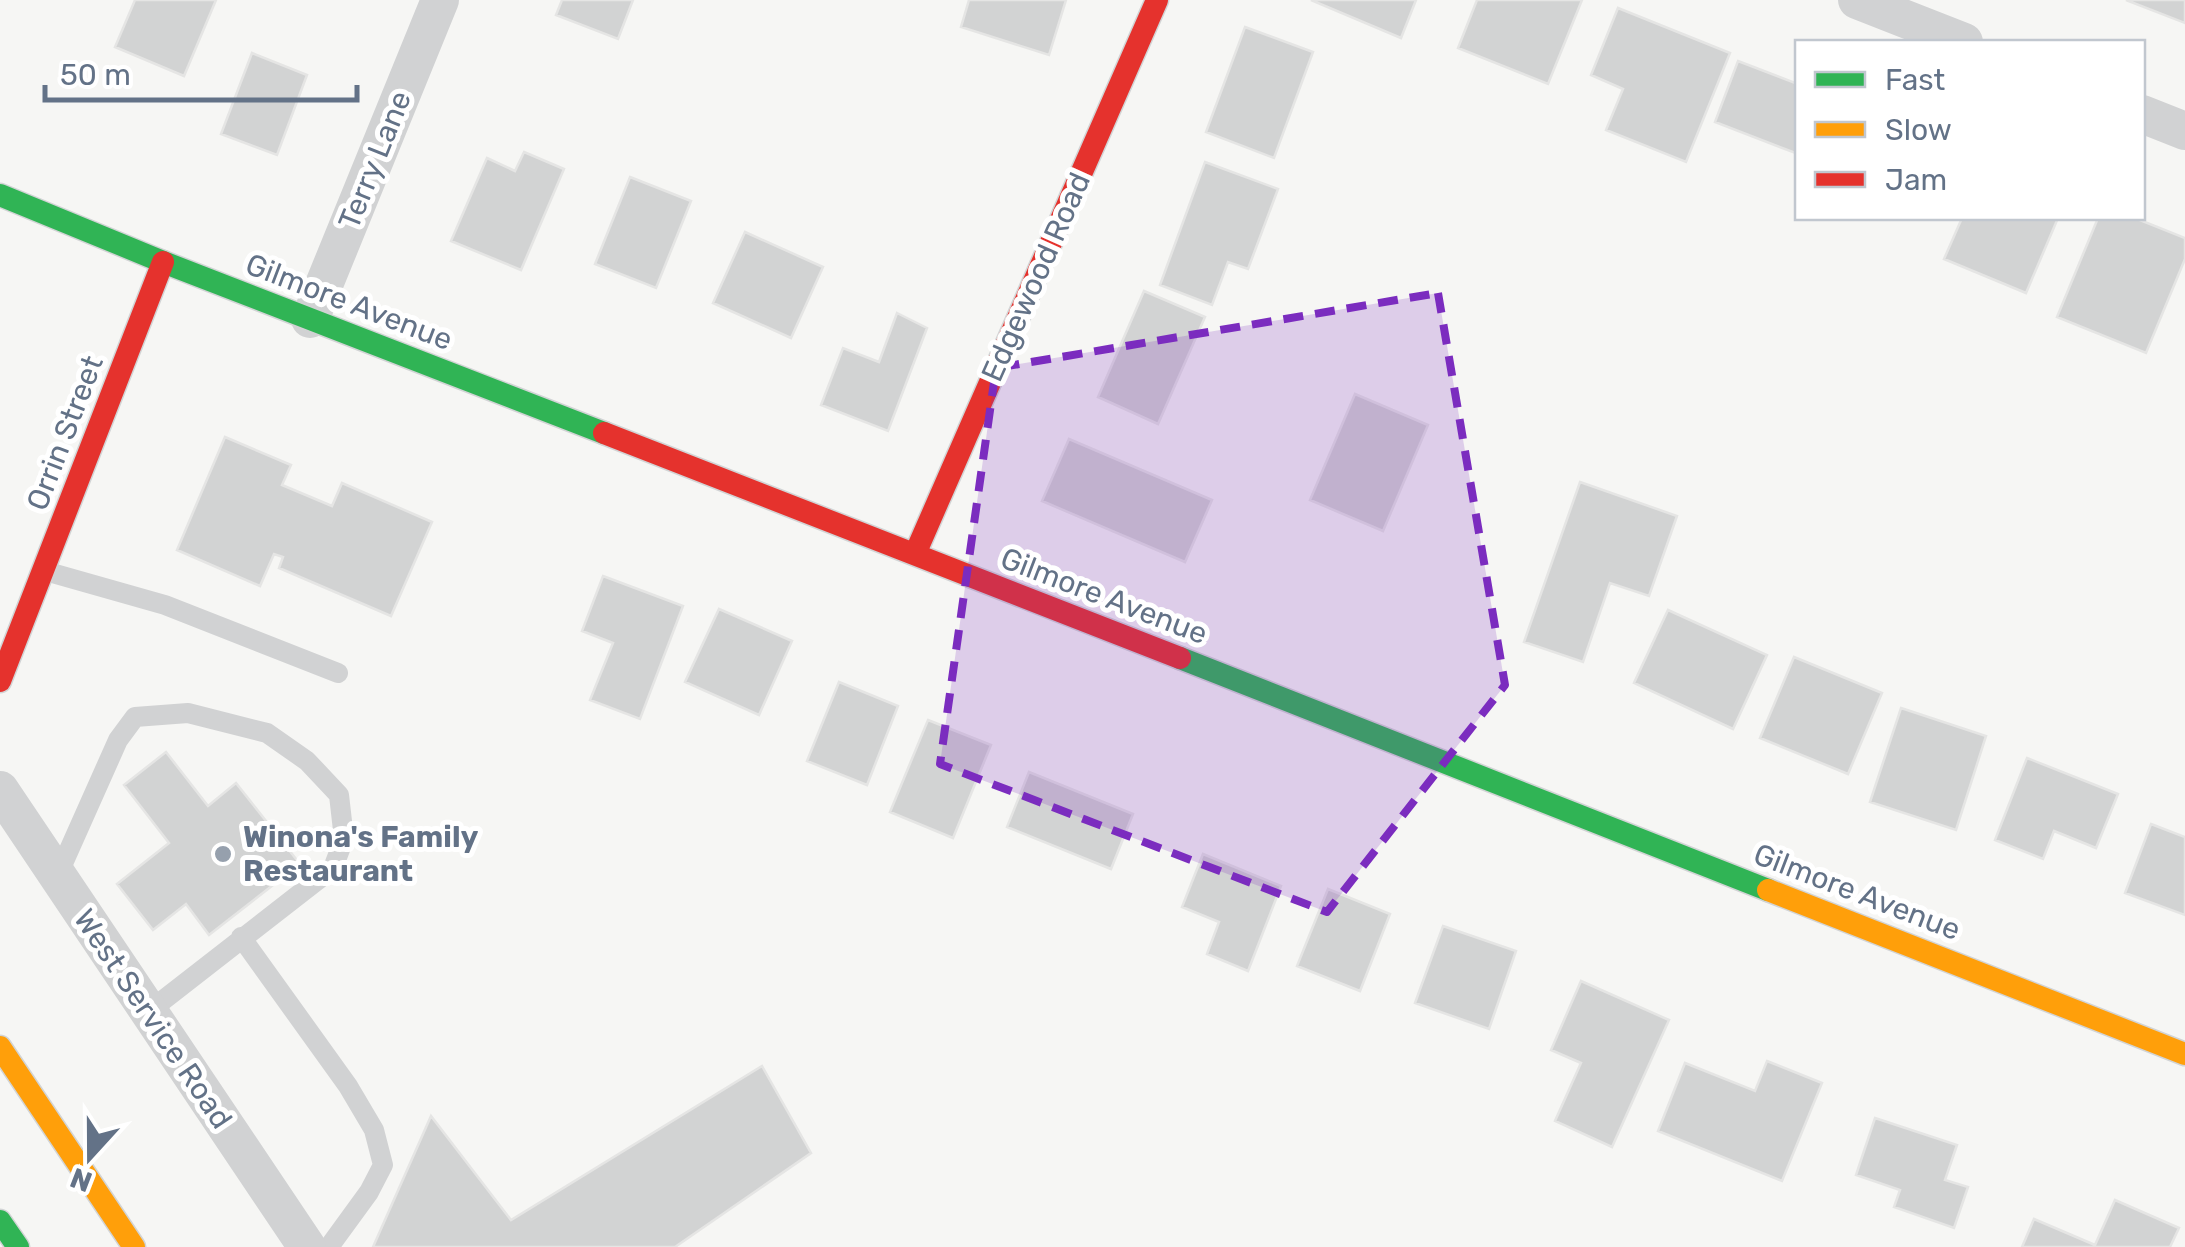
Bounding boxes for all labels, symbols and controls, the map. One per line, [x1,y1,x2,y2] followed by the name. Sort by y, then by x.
[45,40,358,102] scale bar
[1795,40,2145,220] legend
[60,57,131,93] text: 50 m
[1885,62,1945,98] text: Fast
[331,86,419,234] street label: Terry Lane
[1885,112,1952,148] text: Slow
[1885,162,1947,198] text: Jam
[974,167,1098,387] street label: Edgewood Road
[241,246,457,358] street label: Gilmore Avenue
[19,350,111,515] street label: Orrin Street
[996,540,1212,652] street label: Gilmore Avenue
[243,819,478,889] place label: Winona's Family Restaurant
[1749,836,1965,948] street label: Gilmore Avenue
[212,843,234,865] marker: Winona's Family Restaurant
[66,902,240,1136] street label: West Service Road
[40,1107,140,1207] north arrow
[66,1161,97,1199] text: N

